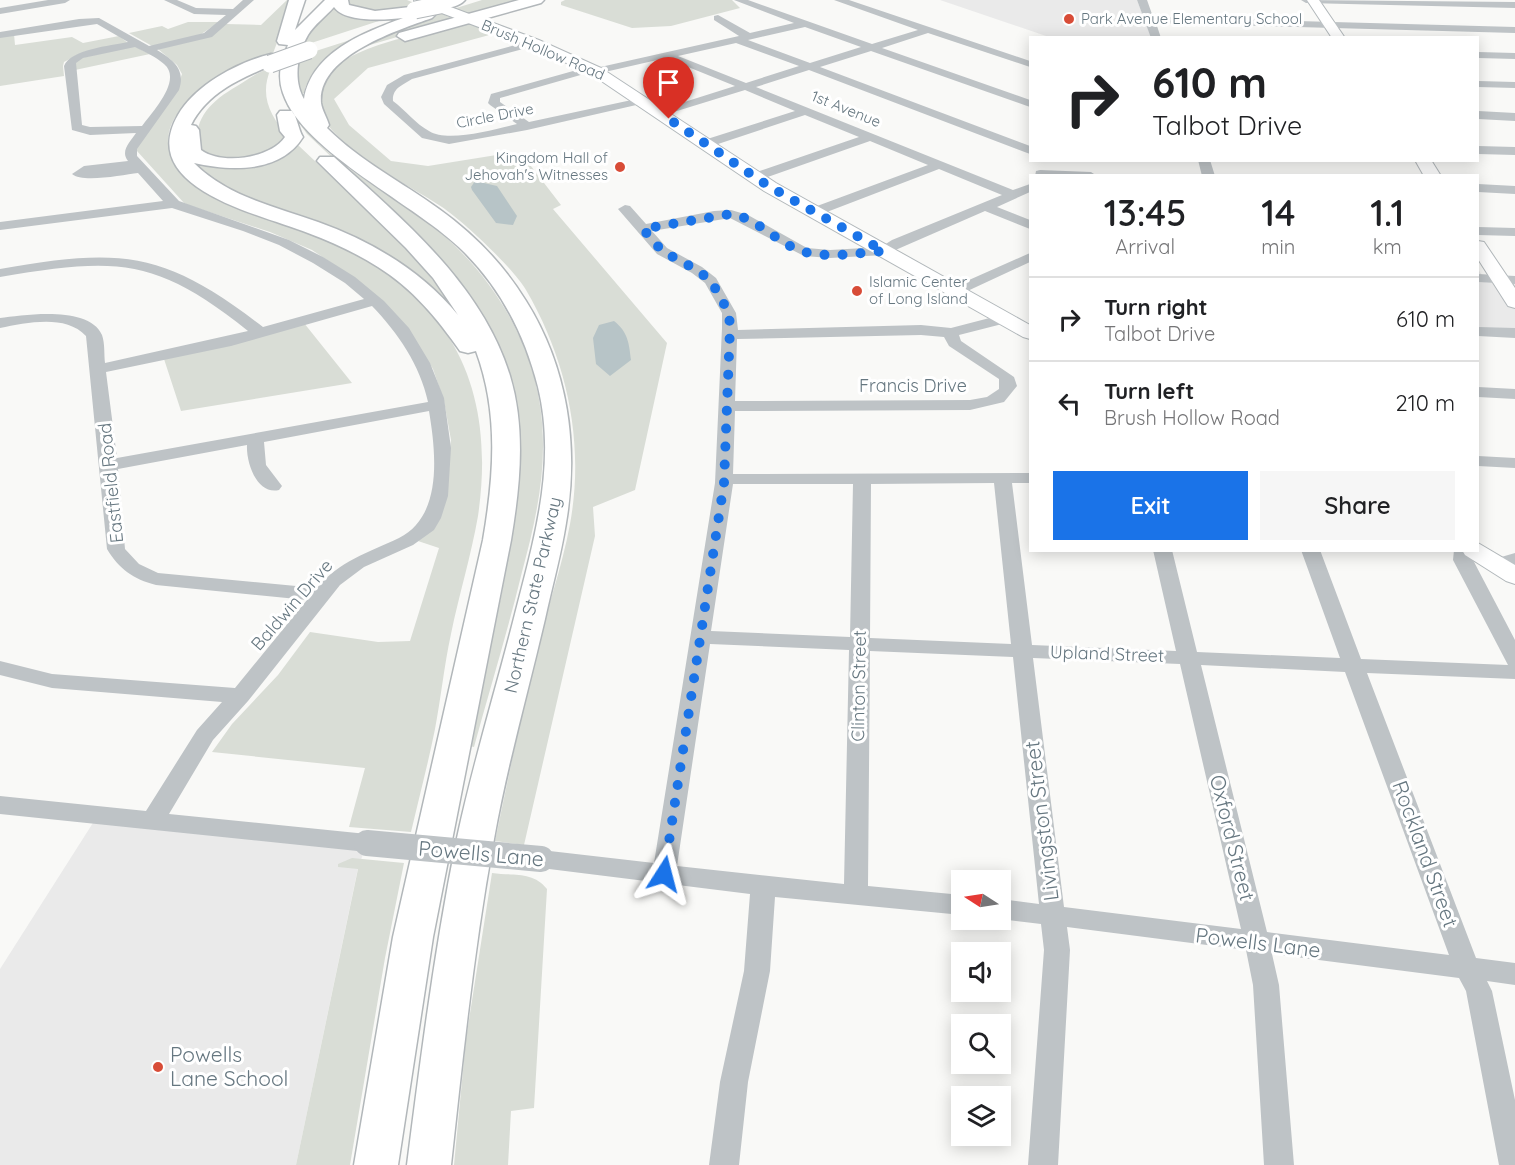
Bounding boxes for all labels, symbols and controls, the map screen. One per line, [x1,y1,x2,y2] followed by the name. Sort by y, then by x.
[1081,9,1302,28] place label: Park Avenue Elementary School
[1062,12,1076,26] marker: Park Avenue Elementary School
[479,15,608,84] street label: Brush Hollow Road
[1152,56,1267,109] text: 610 m
[643,57,694,119] pin
[1053,60,1131,138] icon: right
[652,66,685,99] icon: arrive
[809,86,884,131] street label: 1st Avenue
[455,99,535,132] street label: Circle Drive
[1152,108,1302,142] text: Talbot Drive
[464,148,609,184] place label: Kingdom Hall of Jehovah's Witnesses
[613,160,627,174] marker: Kingdom Hall of Jehovah's Witnesses
[1104,190,1186,235] text: 13:45
[1261,190,1295,235] text: 14
[1370,190,1404,235] text: 1.1
[1115,234,1175,259] text: Arrival
[1261,234,1295,259] text: min
[1373,234,1402,259] text: km
[869,272,968,308] place label: Islamic Center of Long Island
[850,284,864,298] marker: Islamic Center of Long Island
[1104,293,1208,321] text: Turn right
[1053,303,1086,336] icon: right
[1396,305,1455,333] text: 610 m
[1104,321,1215,346] text: Talbot Drive
[859,374,967,397] street label: Francis Drive
[1104,377,1194,405] text: Turn left
[1053,387,1086,420] icon: left
[1396,389,1455,417] text: 210 m
[1104,405,1280,430] text: Brush Hollow Road
[93,422,128,544] street label: Eastfield Road
[1053,471,1248,540] button: Exit
[1260,471,1455,540] button: Share
[499,495,566,695] street label: Northern State Parkway
[246,554,338,655] street label: Baldwin Drive
[846,630,871,742] street label: Clinton Street
[1050,640,1164,667] street label: Upland Street
[1018,740,1064,903] street label: Livingston Street
[1205,772,1261,903] street label: Oxford Street
[1387,777,1465,931] street label: Rockland Street
[417,835,545,871] street label: Powells Lane
[632,842,696,906] position arrow
[951,870,1011,930] north arrow
[951,870,1011,1146] map controls
[1194,921,1322,963] street label: Powells Lane
[951,942,1011,1002] button: sound
[951,1014,1011,1074] button: search
[170,1041,288,1091] place label: Powells Lane School
[151,1060,165,1074] marker: Powells Lane School
[951,1086,1011,1146] button: layers

